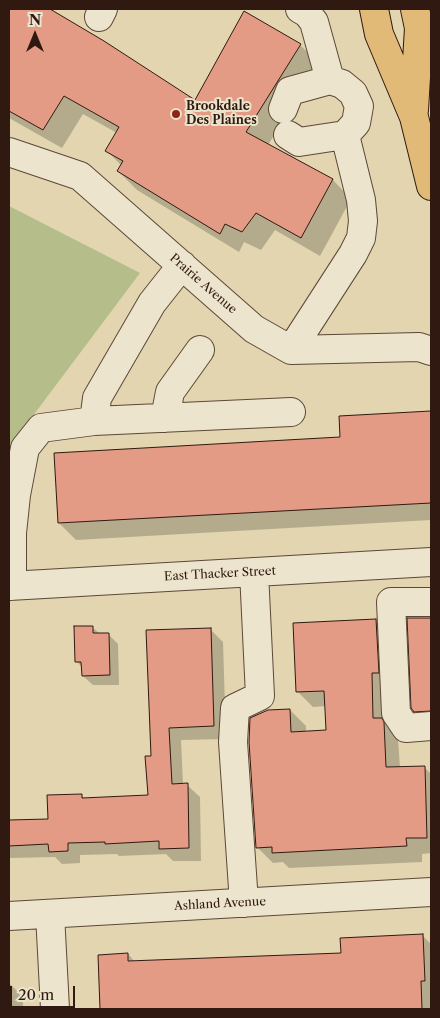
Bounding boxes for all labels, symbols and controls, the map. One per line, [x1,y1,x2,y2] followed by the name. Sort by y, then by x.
[10,10,60,60] north arrow
[29,11,41,29] text: N
[186,100,257,128] place label: Brookdale Des Plaines
[170,108,182,120] marker: Brookdale Des Plaines
[167,251,239,317] street label: Prairie Avenue
[164,564,276,584] street label: East Thacker Street
[174,894,266,914] street label: Ashland Avenue
[12,976,78,1008] scale bar
[18,985,54,1004] text: 20 m

